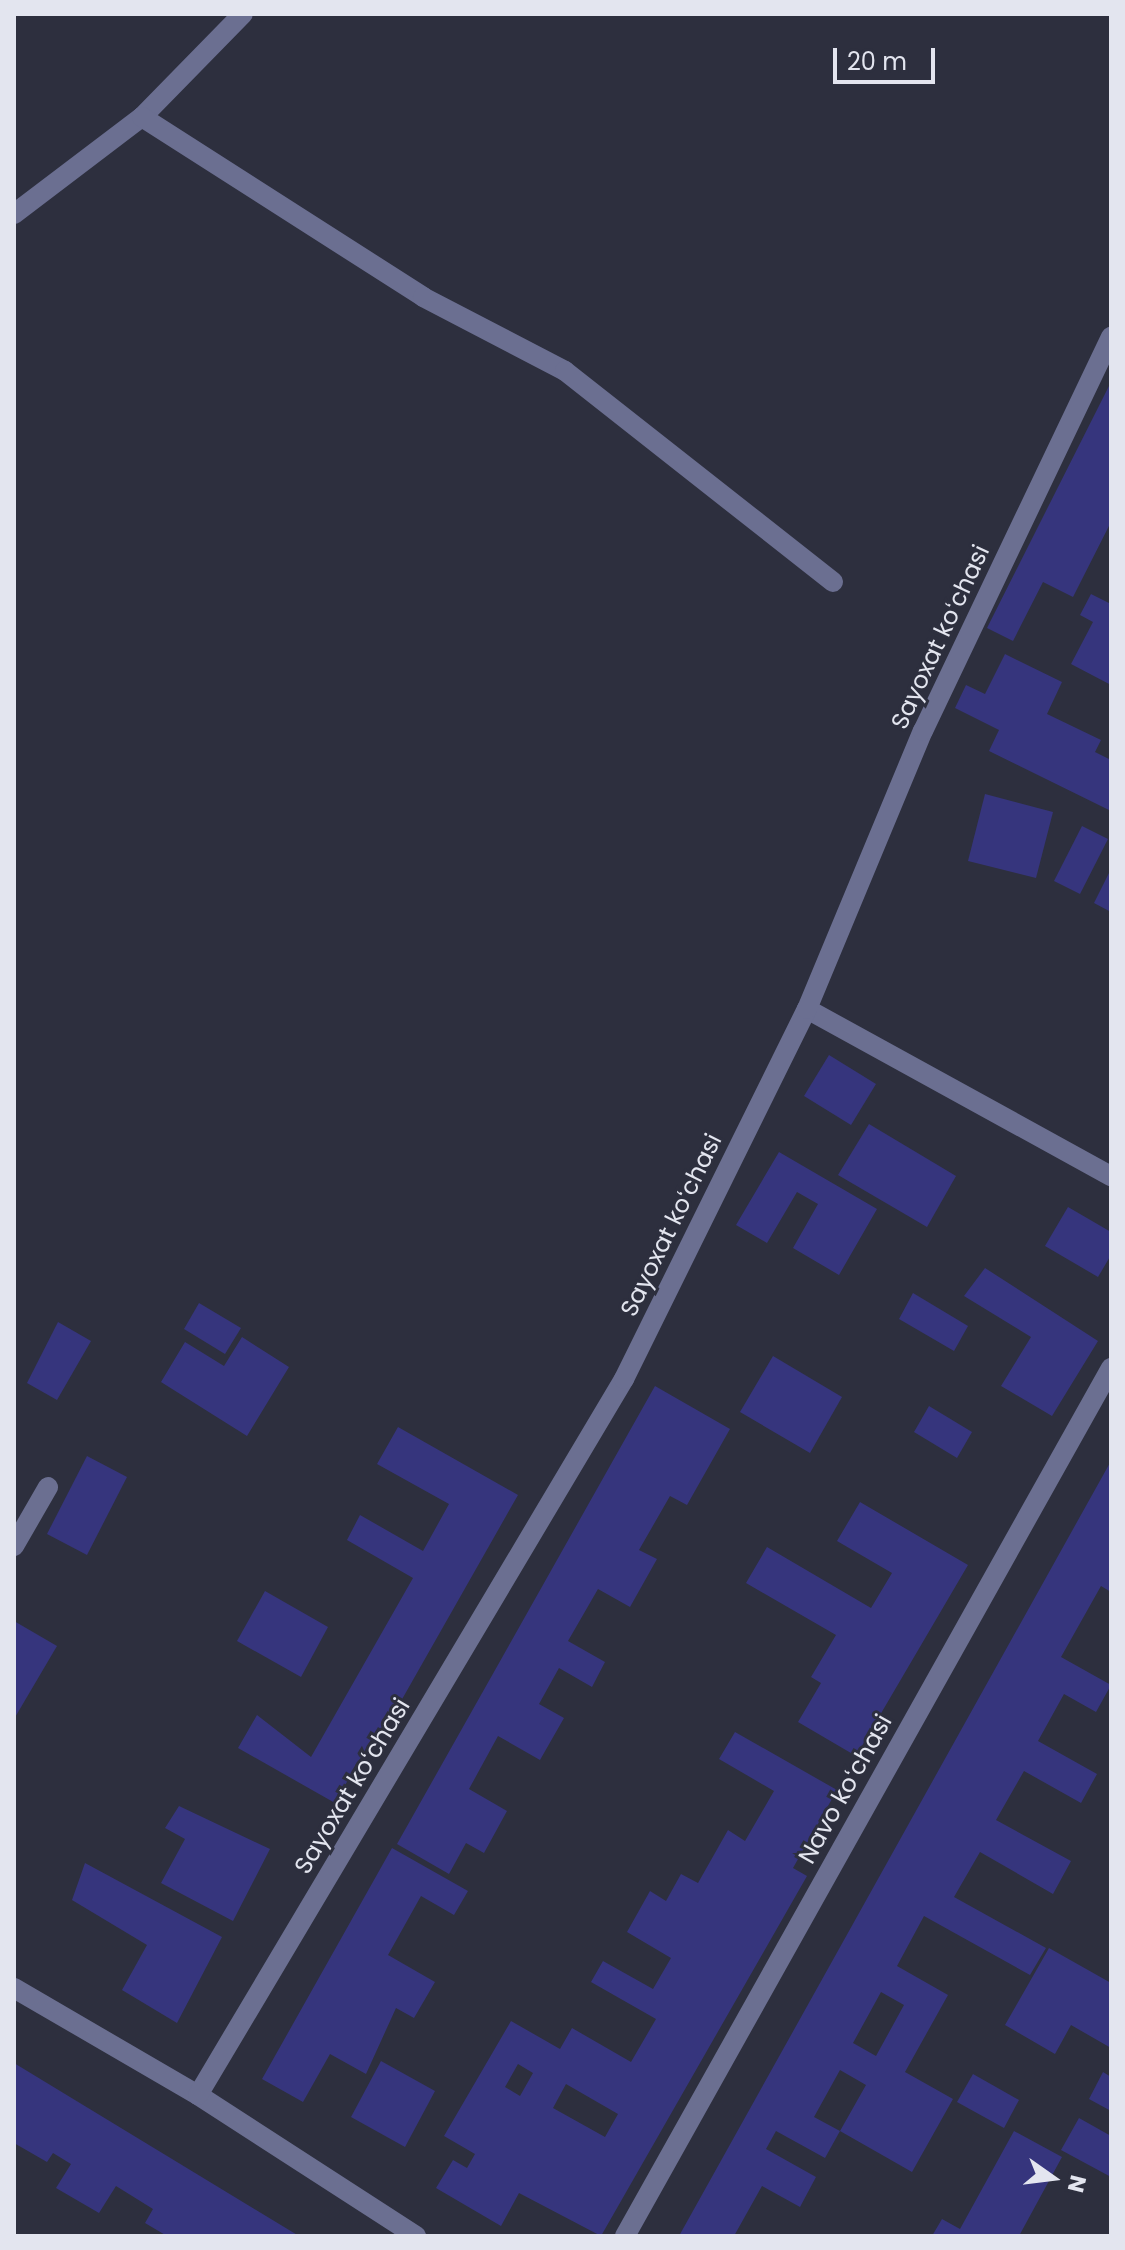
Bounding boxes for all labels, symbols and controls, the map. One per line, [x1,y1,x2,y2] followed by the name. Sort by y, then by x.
[837,32,939,82] scale bar
[847,45,907,78] text: 20 m
[885,540,995,734] street label: Sayoxat koʻchasi
[614,1129,728,1321] street label: Sayoxat koʻchasi
[288,1693,416,1879] street label: Sayoxat koʻchasi
[792,1709,898,1869] street label: Navo koʻchasi
[1013,2138,1093,2218] north arrow
[1060,2172,1094,2196] text: N

